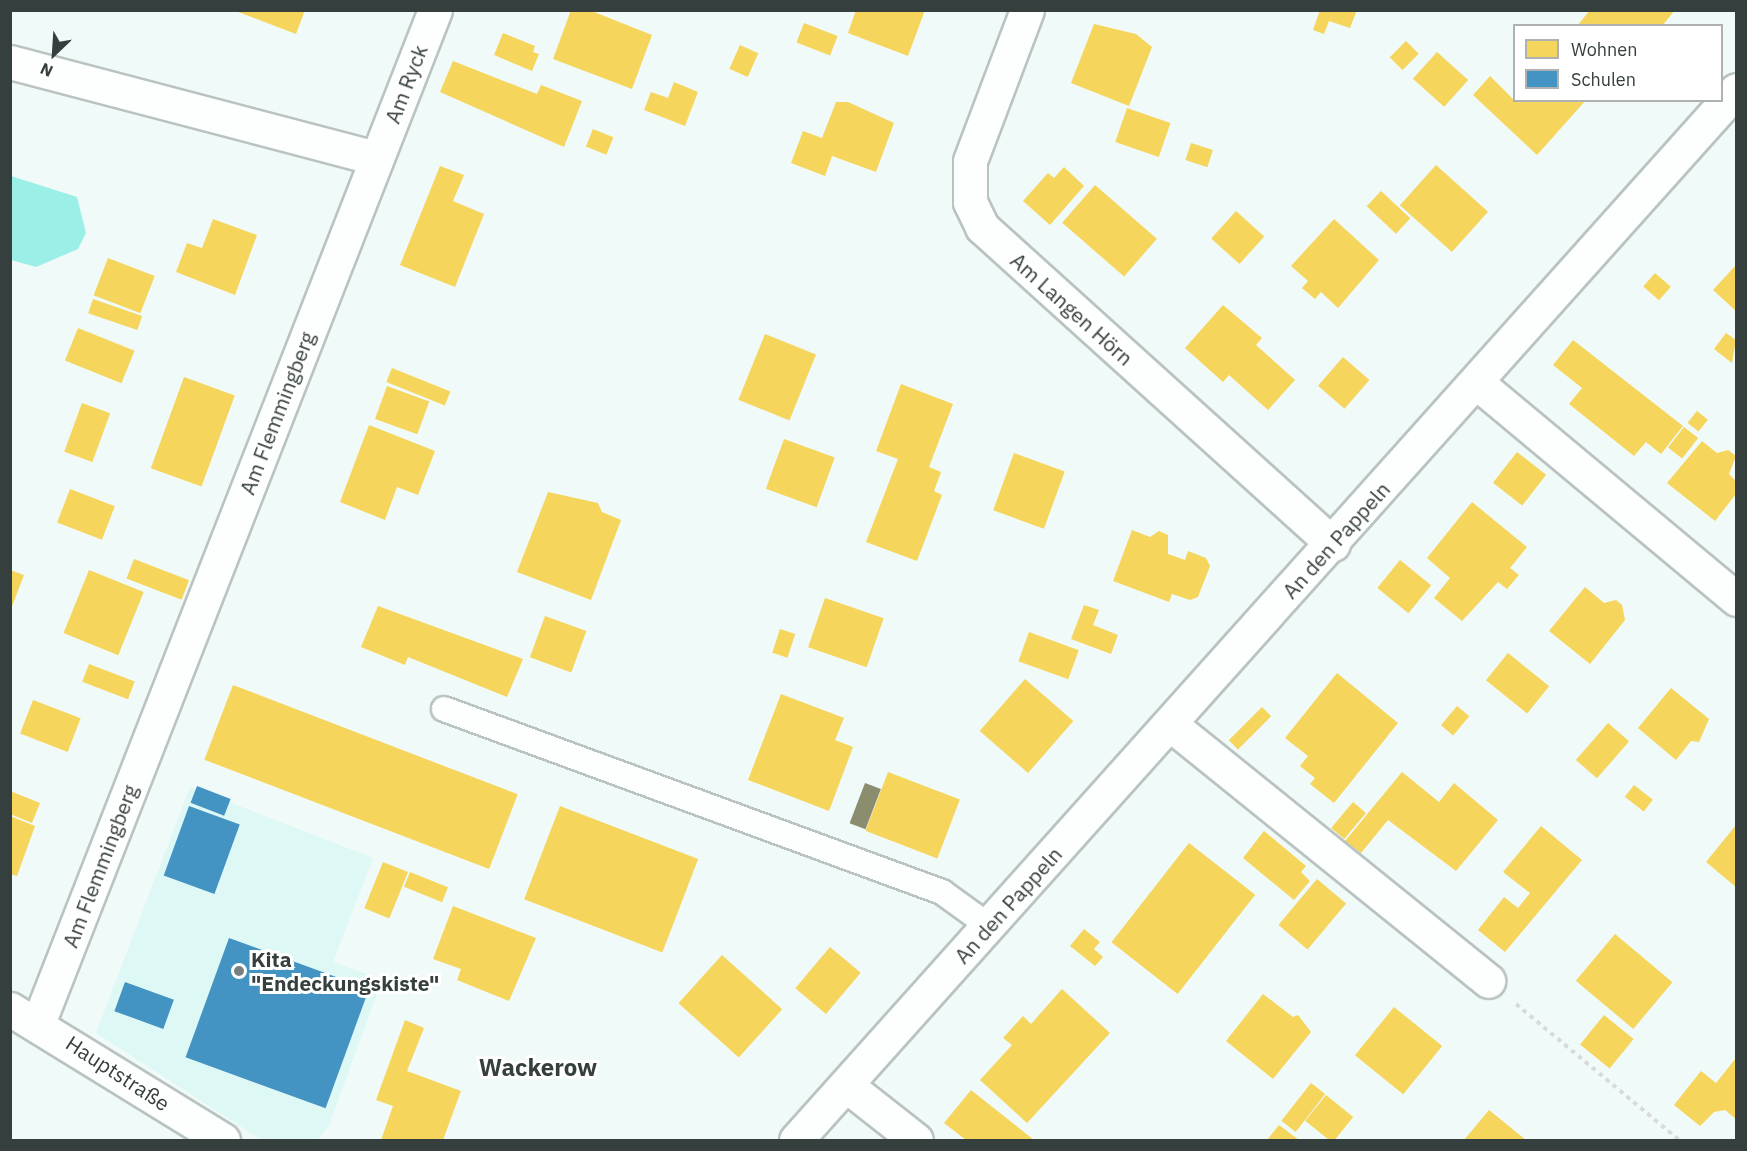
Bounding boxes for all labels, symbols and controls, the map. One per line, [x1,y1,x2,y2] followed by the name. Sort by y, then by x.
[24,24,84,84] north arrow
[1513,24,1723,102] legend
[1571,38,1637,61] text: Wohnen
[380,41,432,127] street label: Am Ryck
[37,59,56,82] text: N
[1571,68,1636,91] text: Schulen
[1006,247,1138,371] street label: Am Langen Hörn
[234,328,320,498] street label: Am Flemmingberg
[1277,477,1395,603] street label: An den Pappeln
[57,781,143,951] street label: Am Flemmingberg
[949,842,1067,968] street label: An den Pappeln
[251,946,439,996] place label: Kita "Endeckungskiste"
[232,964,246,978] marker: Kita "Endeckungskiste"
[61,1030,175,1116] street label: Hauptstraße
[479,1054,597,1082] district label: Wackerow

